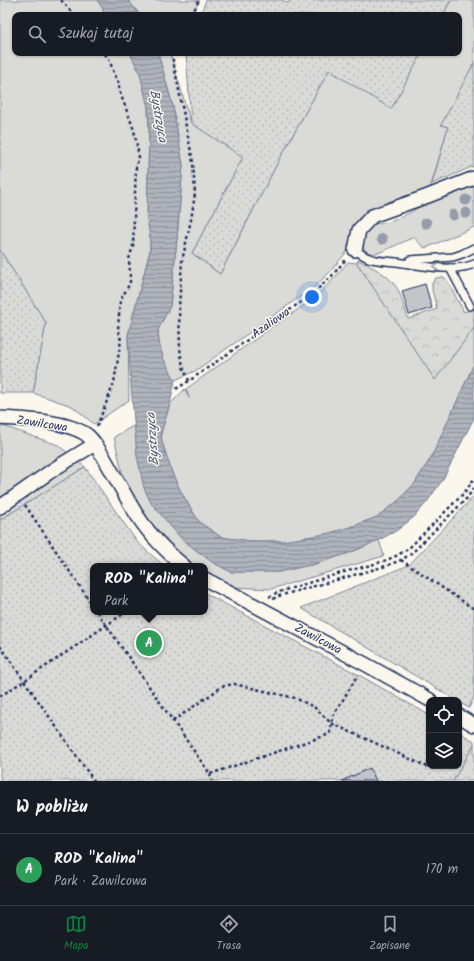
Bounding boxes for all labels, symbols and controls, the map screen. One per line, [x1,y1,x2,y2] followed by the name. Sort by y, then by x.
[12,12,462,56] search box
[58,22,133,46] text: Szukaj tutaj
[26,23,48,45] icon: search
[143,88,173,145] water label: Bystrzyca
[433,262,439,271] one-way arrow
[302,287,322,307] your location
[248,303,294,343] street label: Azaliowa
[15,411,69,437] street label: Zawilcowa
[141,411,165,466] water label: Bystrzyca
[90,563,208,615] popup
[104,567,194,591] text: ROD "Kalina"
[104,591,128,612] text: Park
[291,619,345,660] street label: Zawilcowa
[136,628,162,658] pin: A
[426,697,462,769] map controls
[426,697,462,733] button: locate
[426,733,462,769] button: layers
[16,794,87,821] text: W pobliżu
[54,847,143,871] text: ROD "Kalina"
[25,859,33,880] text: A
[426,859,458,880] text: 170 m
[54,871,147,892] text: Park · Zawilcowa
[64,913,88,955] tab: Mapa
[217,913,241,955] tab: Trasa
[369,913,410,955] tab: Zapisane

